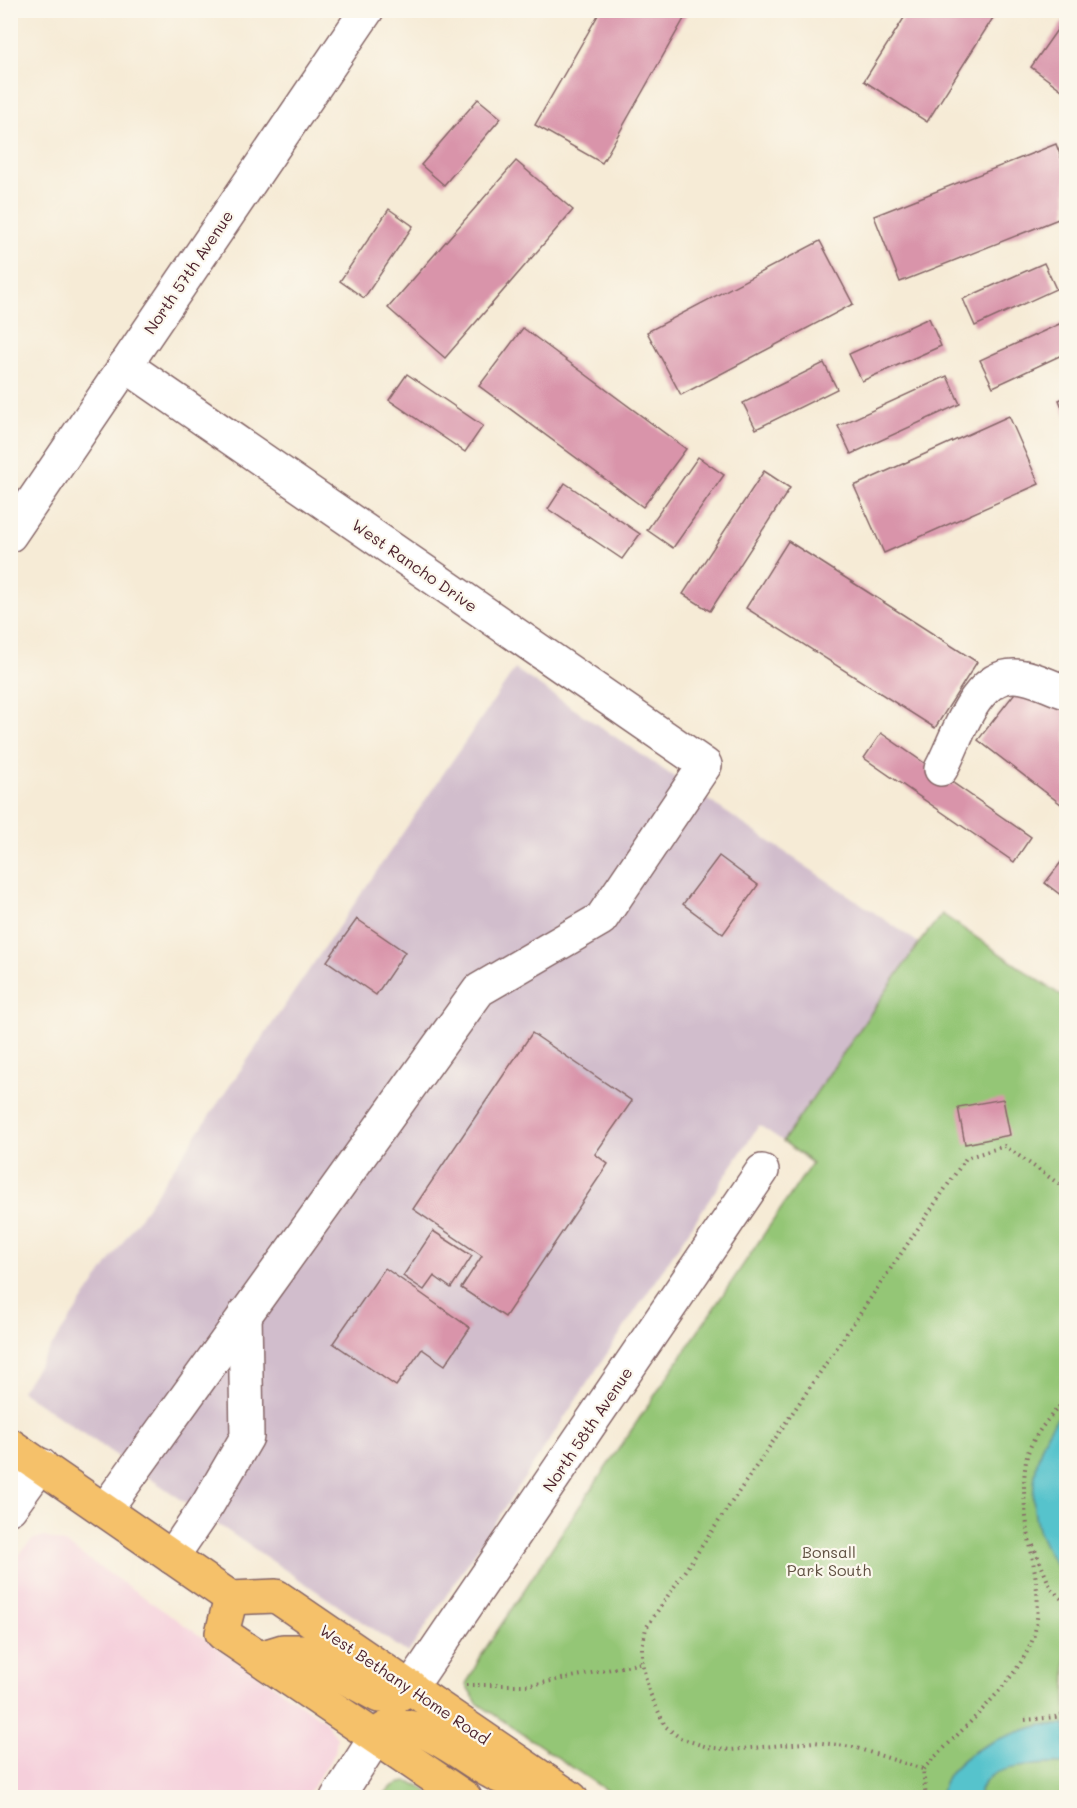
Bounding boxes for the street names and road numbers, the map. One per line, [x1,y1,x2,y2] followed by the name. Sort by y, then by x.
[139,206,237,338] street label: North 57th Avenue
[348,514,482,616] street label: West Rancho Drive
[537,1363,637,1495] street label: North 58th Avenue
[316,1619,494,1749] street label: West Bethany Home Road

